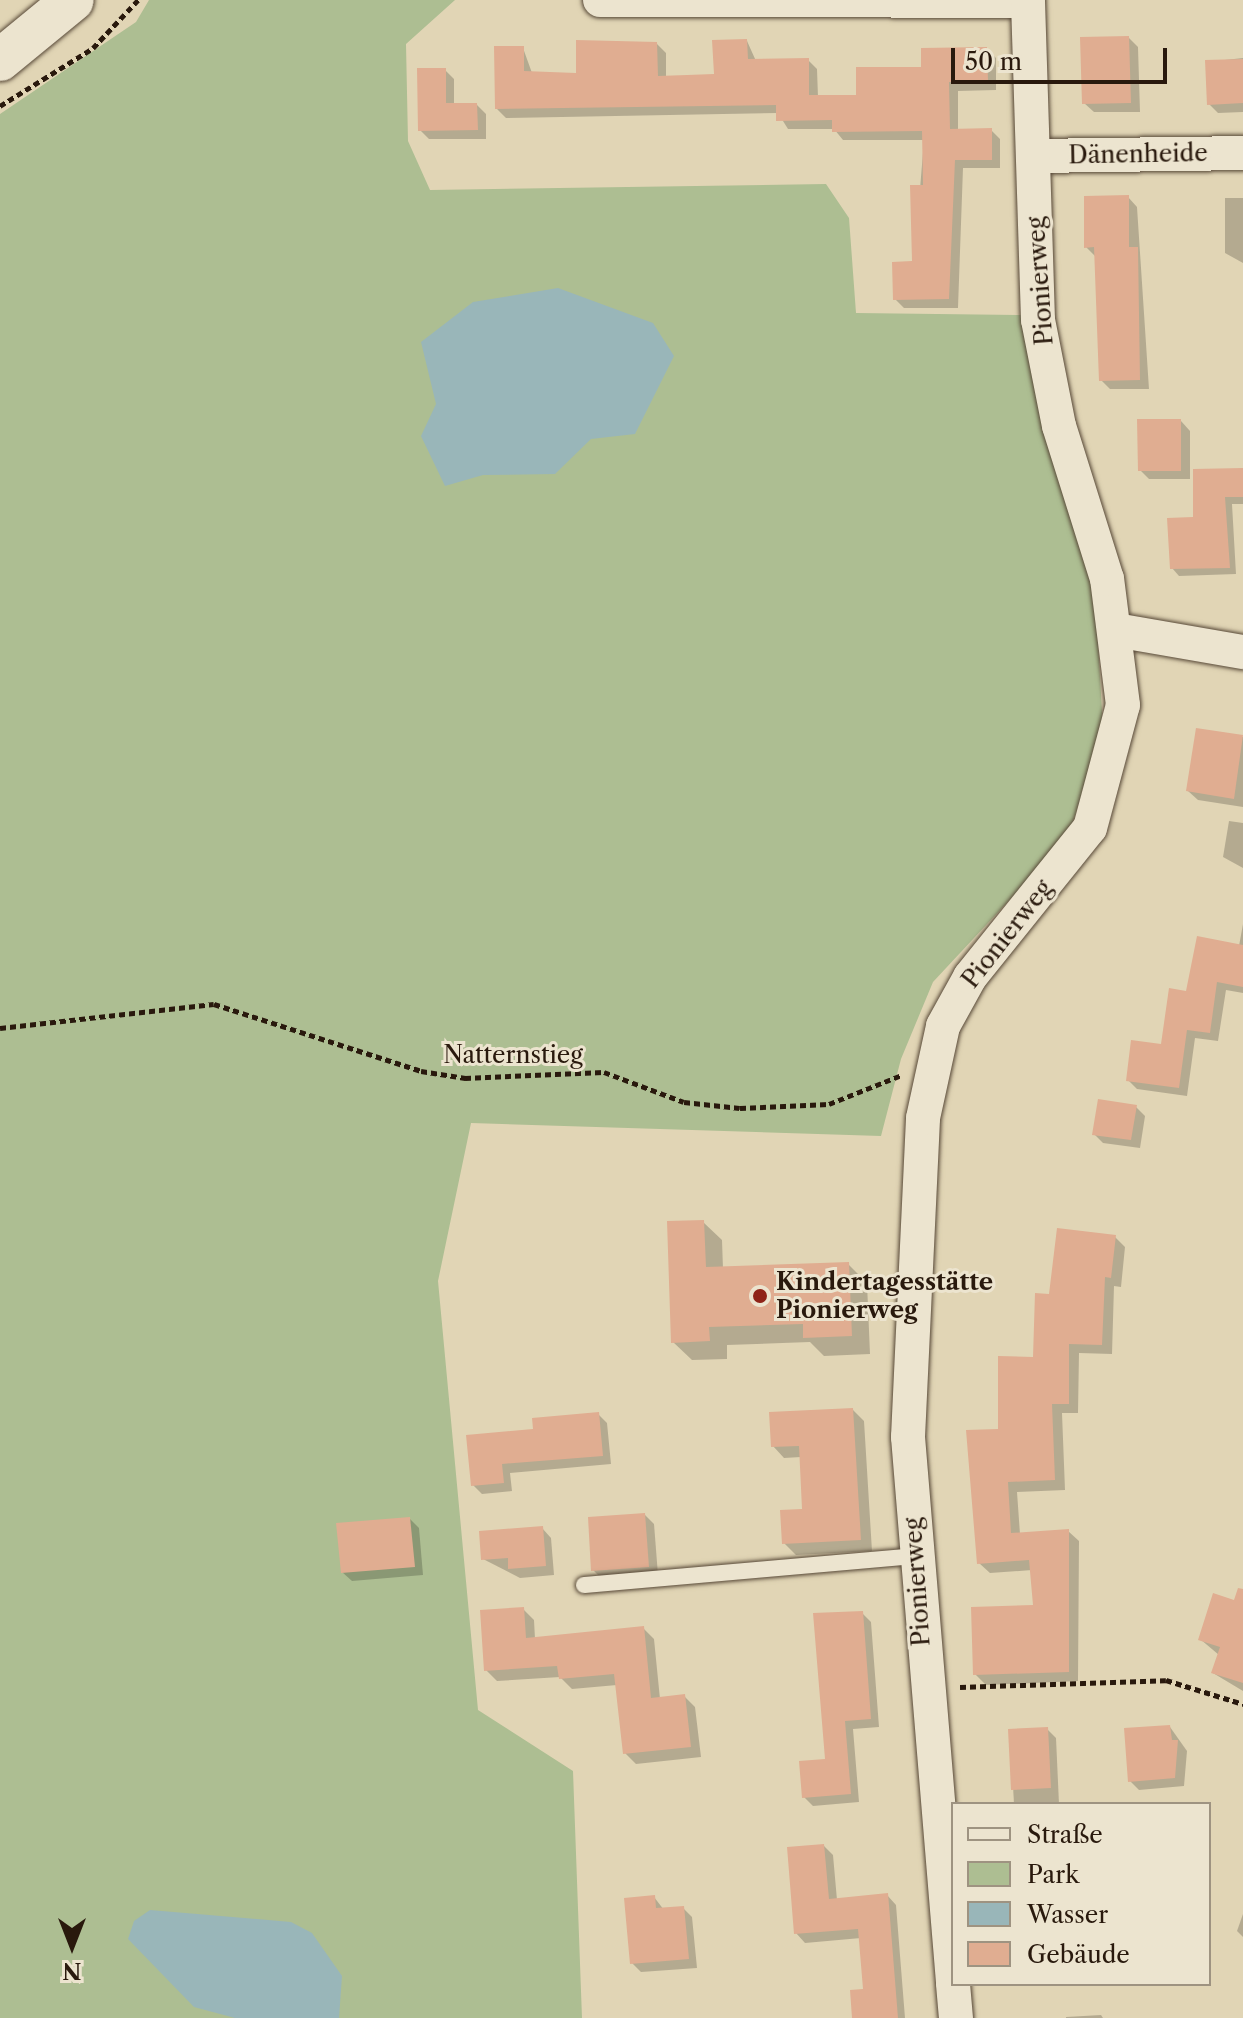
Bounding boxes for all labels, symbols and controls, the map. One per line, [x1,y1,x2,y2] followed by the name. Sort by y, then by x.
[955,32,1171,82] scale bar
[965,47,1022,76] text: 50 m
[1068,138,1208,170] street label: Dänenheide
[1021,216,1059,346] street label: Pionierweg
[956,874,1058,994] street label: Pionierweg
[443,1041,583,1069] street label: Natternstieg
[776,1268,993,1324] place label: Kindertagesstätte Pionierweg
[751,1287,769,1305] marker: Kindertagesstätte Pionierweg
[898,1517,936,1647] street label: Pionierweg
[951,1802,1211,1986] legend
[1027,1820,1103,1849] text: Straße
[1027,1860,1079,1889] text: Park
[1027,1900,1108,1929] text: Wasser
[32,1906,112,1986] north arrow
[1027,1940,1130,1969] text: Gebäude
[62,1957,82,1984] text: N

